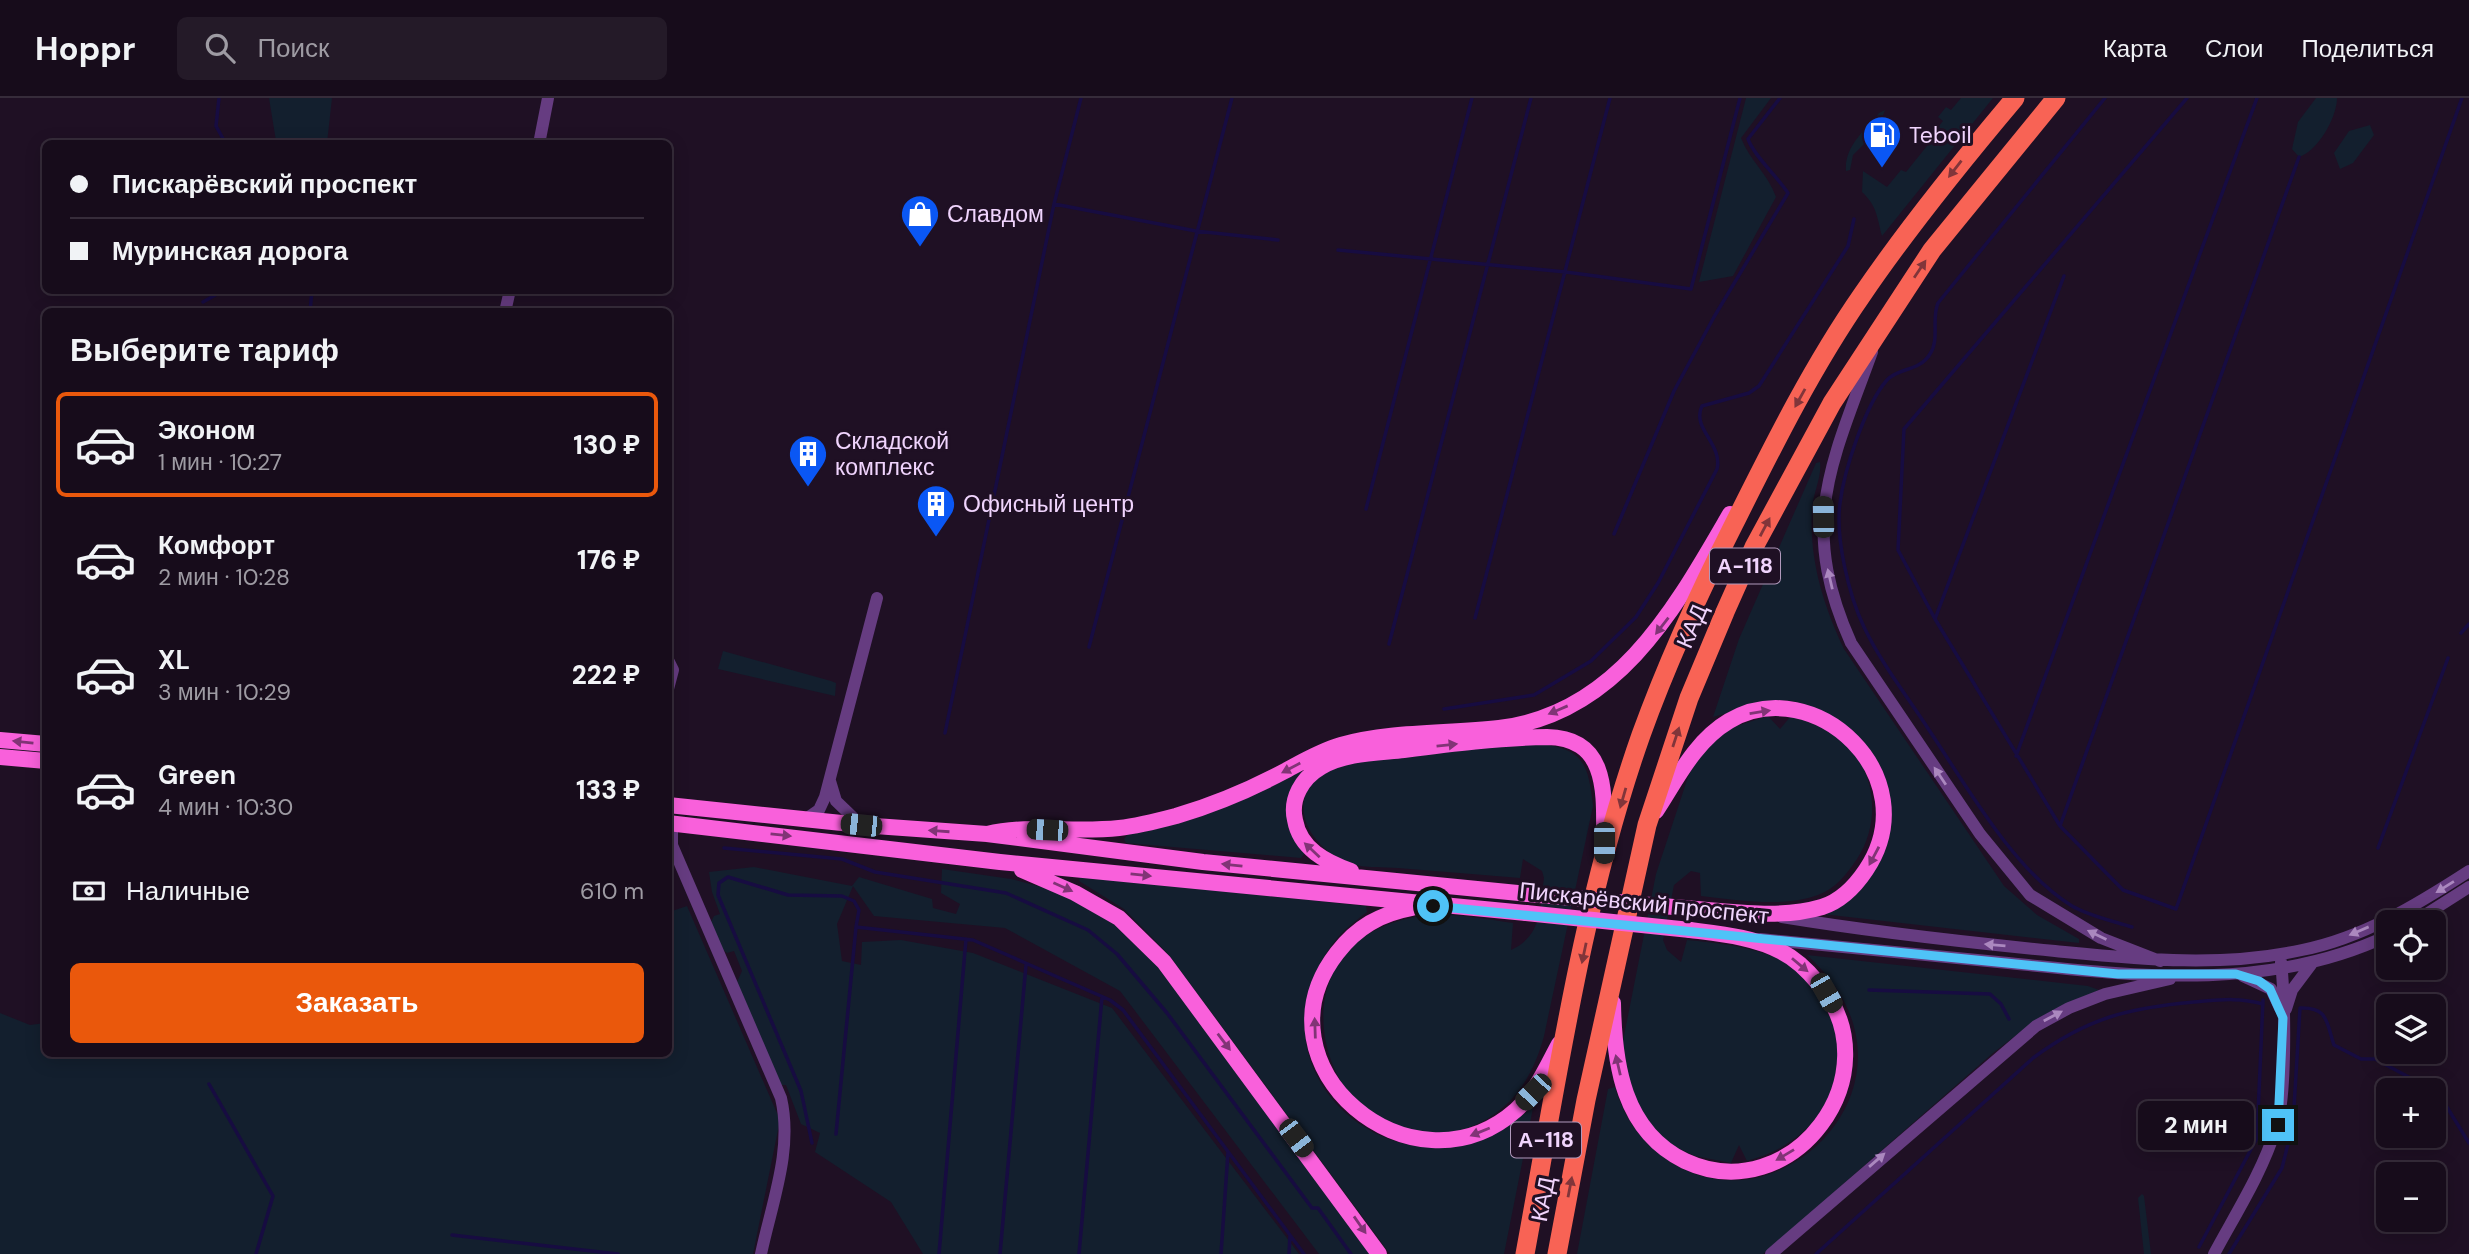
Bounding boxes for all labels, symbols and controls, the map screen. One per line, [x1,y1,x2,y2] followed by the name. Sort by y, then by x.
[177,17,667,80] search box
[35,27,135,70] text: Hoppr
[201,29,239,67] icon: search
[257,31,329,65] text: Поиск
[2103,33,2167,64] text: Карта
[2205,33,2263,64] text: Слои
[2301,33,2434,64] text: Поделиться
[1861,114,1903,169] fuel station icon: Teboil
[1909,120,1972,150] place label: Teboil
[1948,160,1963,177] one-way arrow
[112,167,417,201] text: Пискарёвский проспект
[899,193,941,248] shop icon: Славдом
[947,199,1044,229] place label: Славдом
[112,234,348,268] text: Муринская дорога
[1913,260,1927,278] one-way arrow
[70,329,339,371] text: Выберите тариф
[1794,388,1806,407] one-way arrow
[74,413,137,476] icon: car
[158,413,256,447] text: Эконом
[835,426,949,482] place label: Складской комплекс
[573,428,640,462] text: 130 ₽
[787,433,829,488] building icon: Складской комплекс
[158,447,282,477] text: 1 мин · 10:27
[915,483,957,538] building icon: Офисный центр
[963,489,1134,519] place label: Офисный центр
[1813,496,1834,538] car
[1759,517,1770,537] one-way arrow
[74,528,137,591] icon: car
[158,528,275,562] text: Комфорт
[577,543,640,577] text: 176 ₽
[1710,548,1780,584] road number: А-118
[158,562,290,592] text: 2 мин · 10:28
[1824,568,1835,590] one-way arrow
[1669,599,1715,653] street label: КАД
[1654,616,1669,634] one-way arrow
[74,643,137,706] icon: car
[158,643,190,677] text: XL
[572,658,640,692] text: 222 ₽
[158,677,291,707] text: 3 мин · 10:29
[1548,705,1569,716] one-way arrow
[1749,706,1771,717] one-way arrow
[1671,726,1682,747] one-way arrow
[12,736,34,747] one-way arrow
[1436,740,1458,751] one-way arrow
[74,758,137,821] icon: car
[158,758,236,792] text: Green
[1281,762,1301,774] one-way arrow
[1933,767,1947,785] one-way arrow
[576,773,640,807] text: 133 ₽
[1617,787,1627,808] one-way arrow
[158,792,293,822] text: 4 мин · 10:30
[840,812,883,838] car
[1026,818,1069,842] car
[1594,822,1615,864] car
[928,825,950,836] one-way arrow
[770,830,792,841] one-way arrow
[1304,841,1321,858] one-way arrow
[1868,846,1880,866] one-way arrow
[1221,859,1243,870] one-way arrow
[1130,870,1152,881] one-way arrow
[70,872,108,910] icon: cash
[126,874,250,908] text: Наличные
[1518,875,1771,931] street label: Пискарёвский проспект
[580,876,644,906] text: 610 m
[2435,880,2454,893] one-way arrow
[1053,881,1073,893] one-way arrow
[1417,890,1449,922] route start
[2376,910,2446,1232] map controls
[2376,910,2446,980] button: locate
[2348,926,2369,937] one-way arrow
[2087,930,2107,941] one-way arrow
[1983,939,2005,950] one-way arrow
[1578,942,1589,964] one-way arrow
[1791,957,1809,973] one-way arrow
[70,963,644,1043] button: Заказать
[1807,970,1846,1016] car
[2376,994,2446,1064] button: layers
[2043,1011,2063,1022] one-way arrow
[1309,1017,1321,1039] one-way arrow
[1217,1033,1232,1051] one-way arrow
[1612,1054,1623,1076] one-way arrow
[1511,1070,1556,1114] car
[2376,1078,2446,1148] button: +
[2138,1100,2254,1150] callout: 2 мин
[2262,1109,2294,1141] route end
[2164,1110,2228,1140] text: 2 мин
[1275,1115,1318,1161] car
[1511,1122,1581,1158] road number: А-118
[1469,1126,1490,1137] one-way arrow
[1776,1148,1795,1161] one-way arrow
[1868,1152,1886,1168] one-way arrow
[2376,1162,2446,1232] button: −
[1524,1174,1562,1224] street label: КАД
[1564,1176,1575,1198] one-way arrow
[1353,1216,1366,1235] one-way arrow

